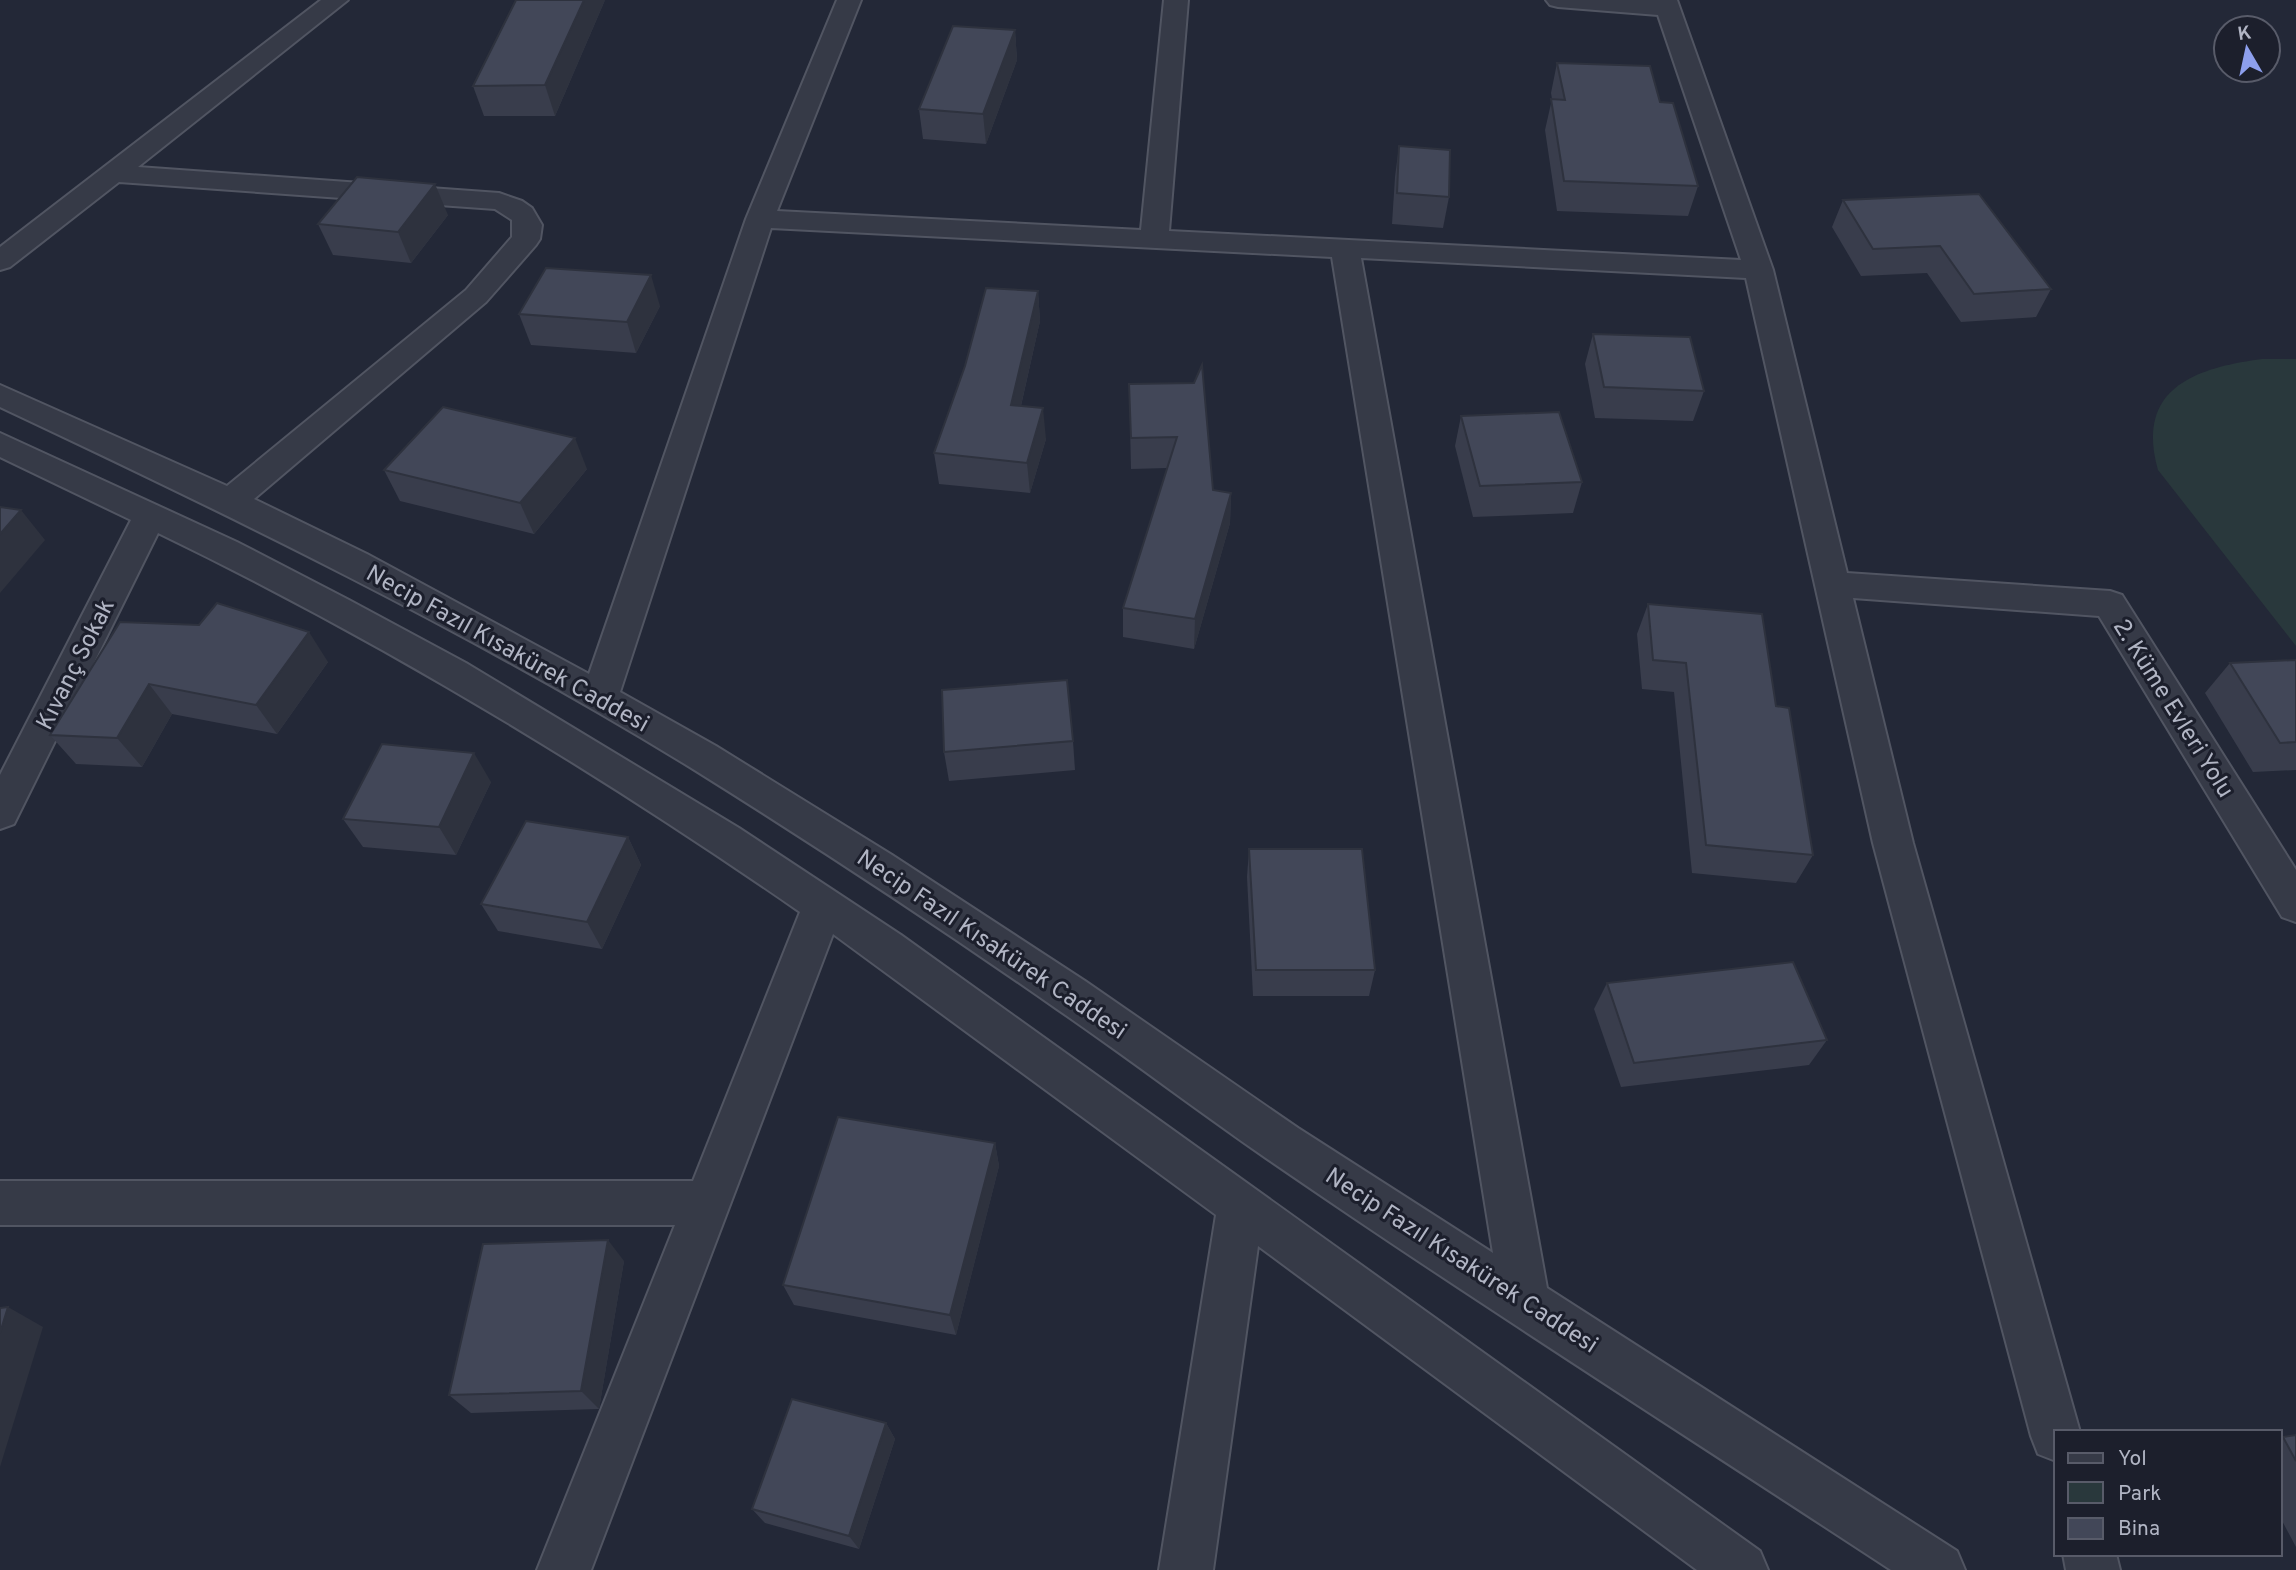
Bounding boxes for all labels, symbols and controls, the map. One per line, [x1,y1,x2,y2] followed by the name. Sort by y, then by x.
[2212,14,2282,84] north arrow
[2236,21,2253,47] text: K
[360,559,654,740] street label: Necip Fazıl Kısakürek Caddesi
[31,594,123,736] street label: Kıvanç Sokak
[2105,614,2239,804] street label: 2. Küme Evleri Yolu
[850,844,1132,1047] street label: Necip Fazıl Kısakürek Caddesi
[1319,1162,1603,1361] street label: Necip Fazıl Kısakürek Caddesi
[2054,1430,2282,1556] legend
[2118,1446,2147,1473] text: Yol
[2118,1481,2161,1508] text: Park
[2118,1516,2160,1543] text: Bina

